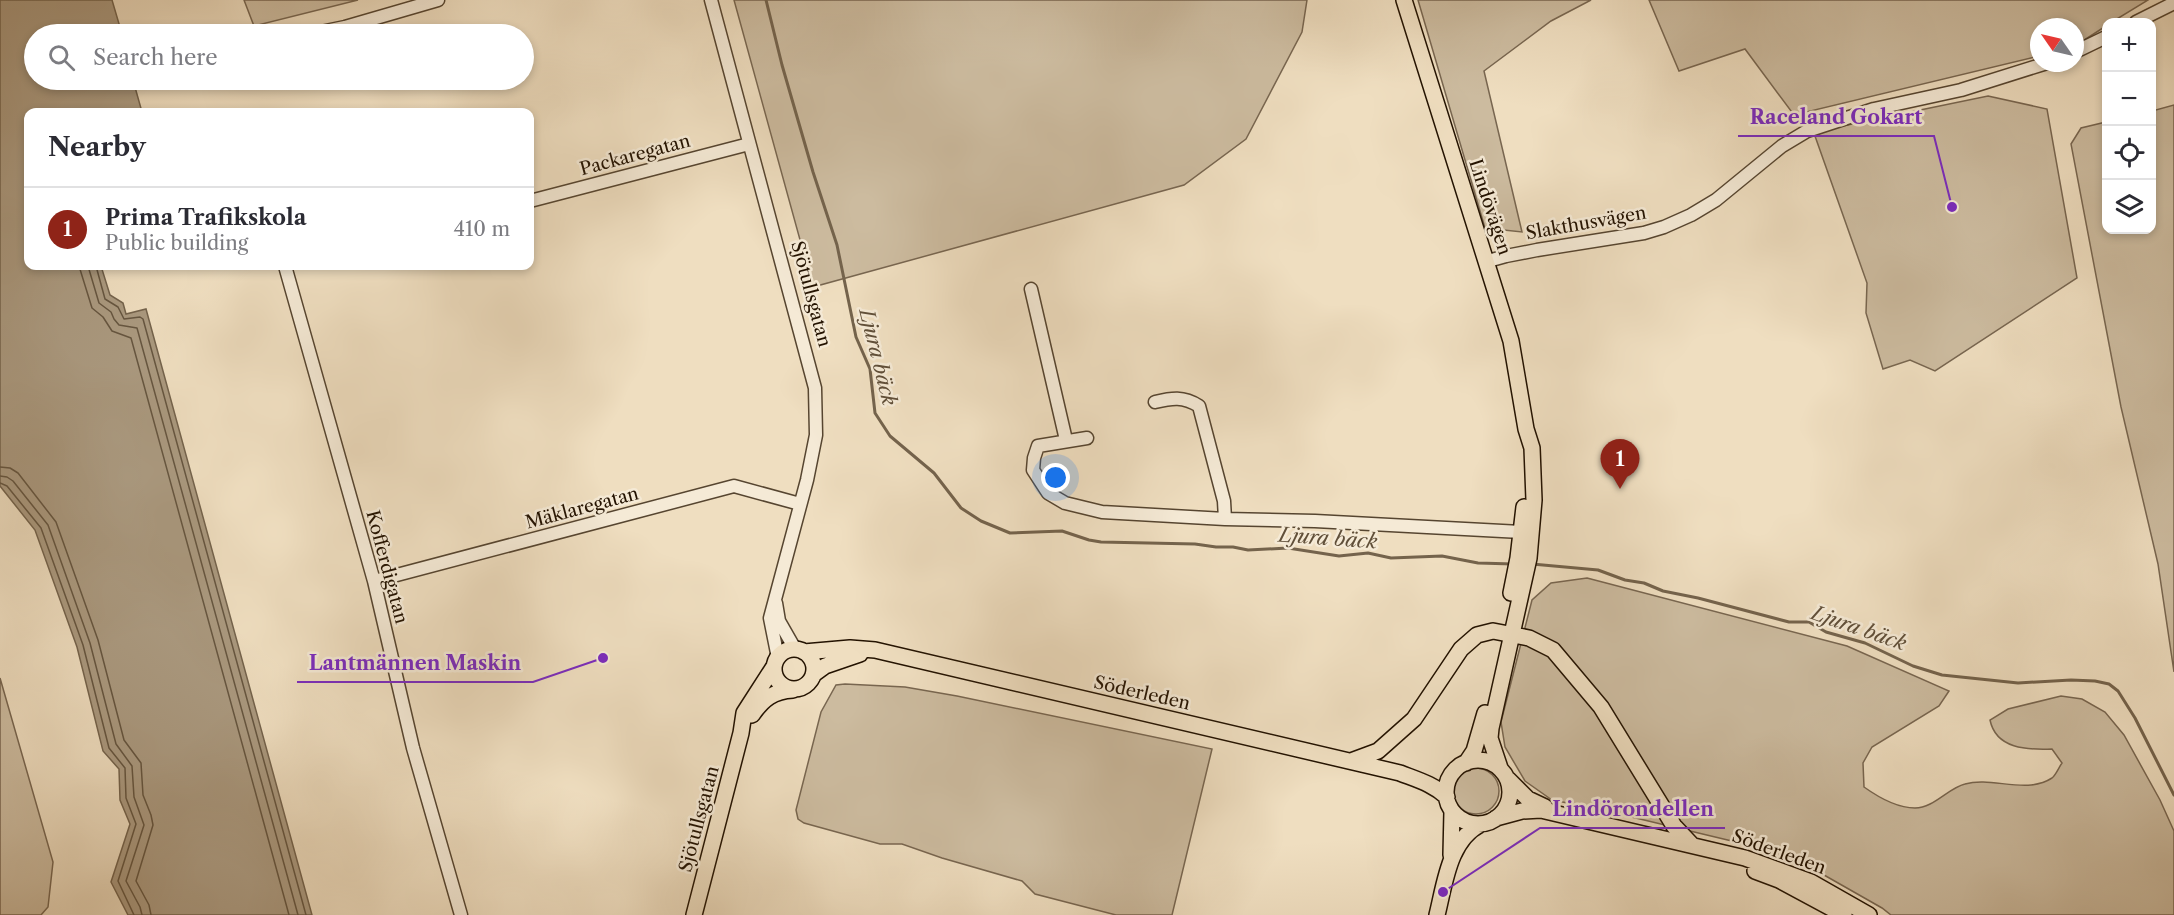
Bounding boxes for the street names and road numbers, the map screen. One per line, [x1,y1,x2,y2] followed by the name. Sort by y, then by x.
[577,130,693,180] street label: Packaregatan
[1464,156,1516,258] street label: Lindövägen
[1524,202,1648,244] street label: Slakthusvägen
[786,239,836,349] street label: Sjötullsgatan
[523,482,641,534] street label: Mäklaregatan
[361,508,413,626] street label: Kofferdigatan
[1092,671,1192,715] street label: Söderleden
[674,764,724,874] street label: Sjötullsgatan
[1729,825,1829,879] street label: Söderleden

